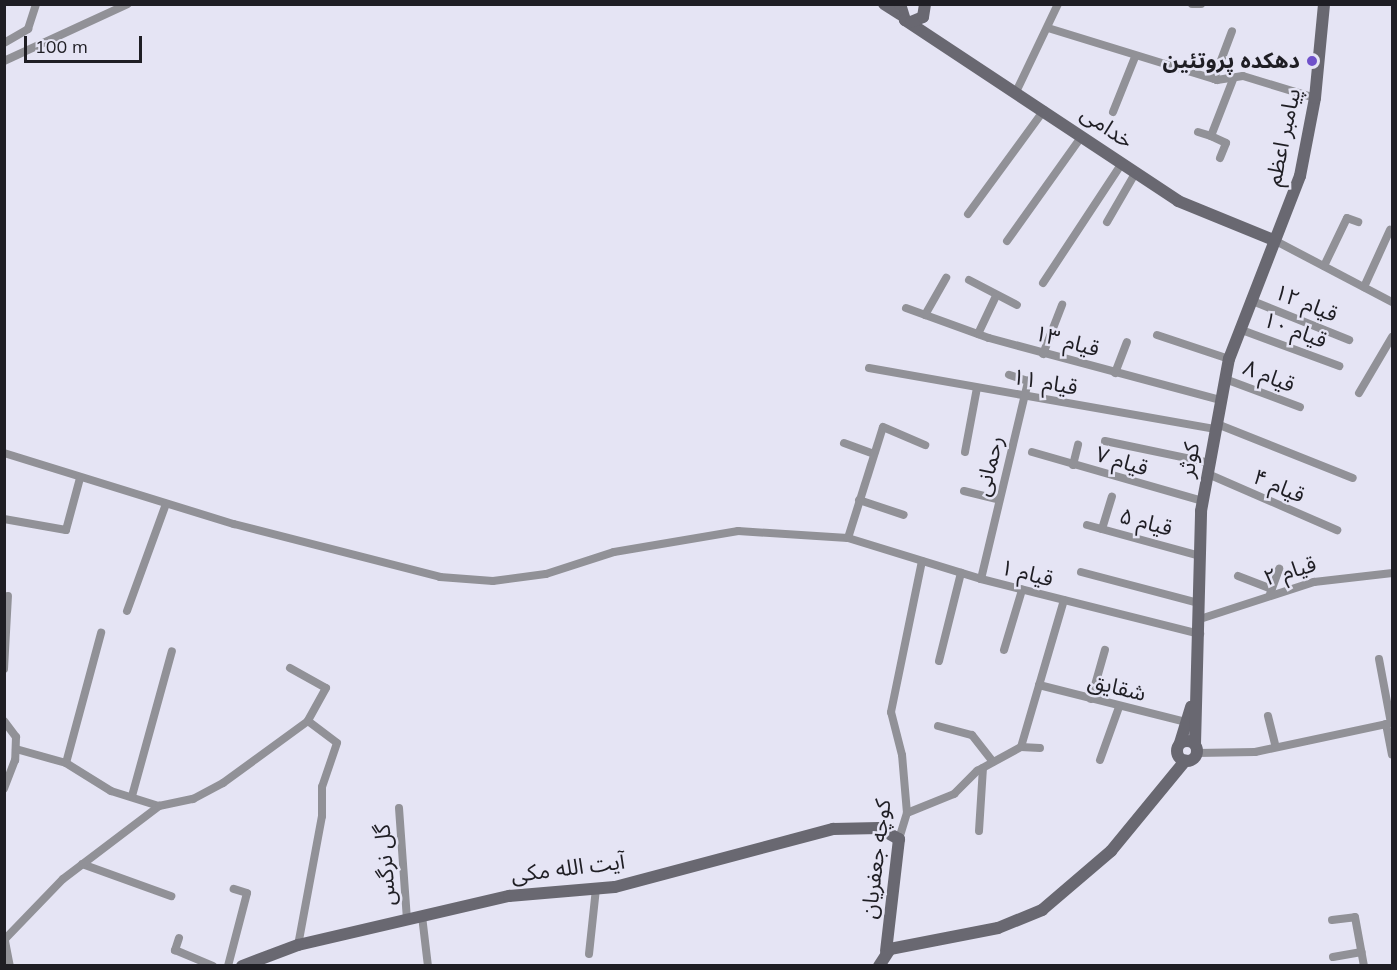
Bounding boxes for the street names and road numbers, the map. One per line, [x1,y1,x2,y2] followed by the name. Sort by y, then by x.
[1260,86,1306,188] street label: پیامبر اعظم
[1076,100,1138,154] street label: خدامی
[1270,278,1342,328] street label: قیام ۱۲
[1259,306,1331,354] street label: قیام ۱۰
[1032,320,1102,362] street label: قیام ۱۳
[1239,354,1299,398] street label: قیام ۸
[1010,363,1080,401] street label: قیام ۱۱
[969,433,1009,499] street label: رحمانی
[1093,441,1151,481] street label: قیام ۷
[1173,441,1205,479] street label: کوثر
[1249,463,1309,509] street label: قیام ۴
[1117,502,1175,542] street label: قیام ۵
[1261,551,1319,591] street label: قیام ۲
[998,554,1056,592] street label: قیام ۱
[1085,667,1149,707] street label: شقایق
[856,798,896,920] street label: کوچه جعفریان
[369,823,401,907] street label: گل نرگس
[510,848,626,888] street label: آیت الله مکی

